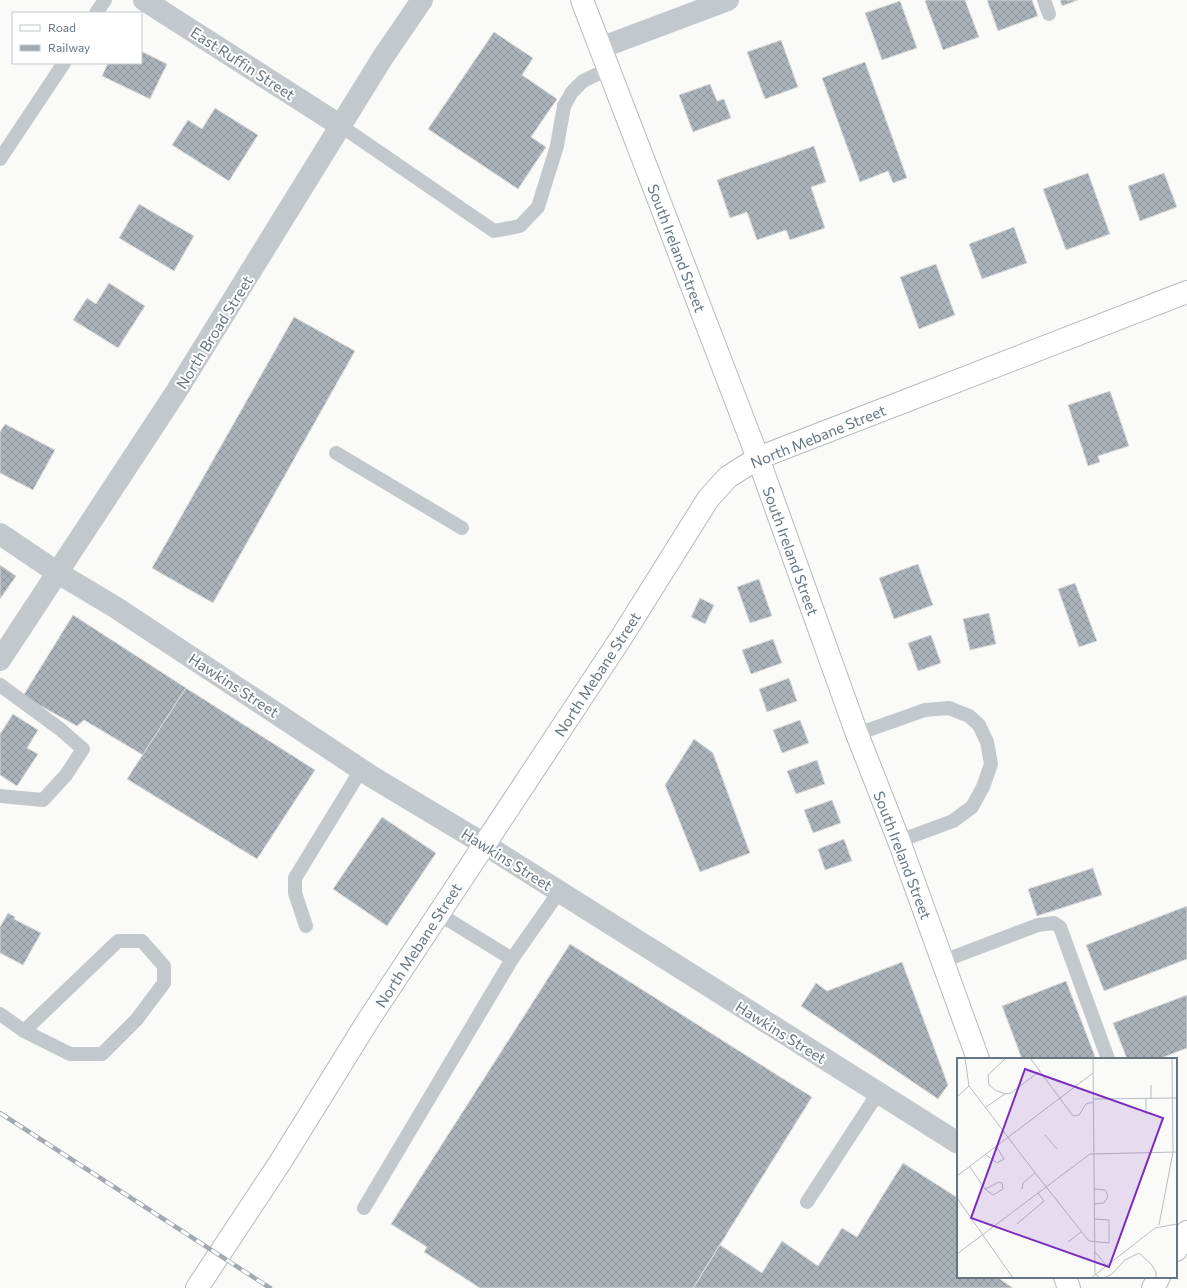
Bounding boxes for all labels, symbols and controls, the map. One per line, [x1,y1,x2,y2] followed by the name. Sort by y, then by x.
[12,12,142,64] legend
[48,20,76,34] text: Road
[188,23,298,103] street label: East Ruffin Street
[48,40,90,54] text: Railway
[644,181,710,315] street label: South Ireland Street
[172,272,256,392] street label: North Broad Street
[748,401,888,471] street label: North Mebane Street
[759,484,823,618] street label: South Ireland Street
[550,608,644,740] street label: North Mebane Street
[186,649,282,721] street label: Hawkins Street
[870,788,936,922] street label: South Ireland Street
[458,824,556,894] street label: Hawkins Street
[371,879,465,1011] street label: North Mebane Street
[732,997,830,1067] street label: Hawkins Street
[957,1058,1177,1278] inset map

